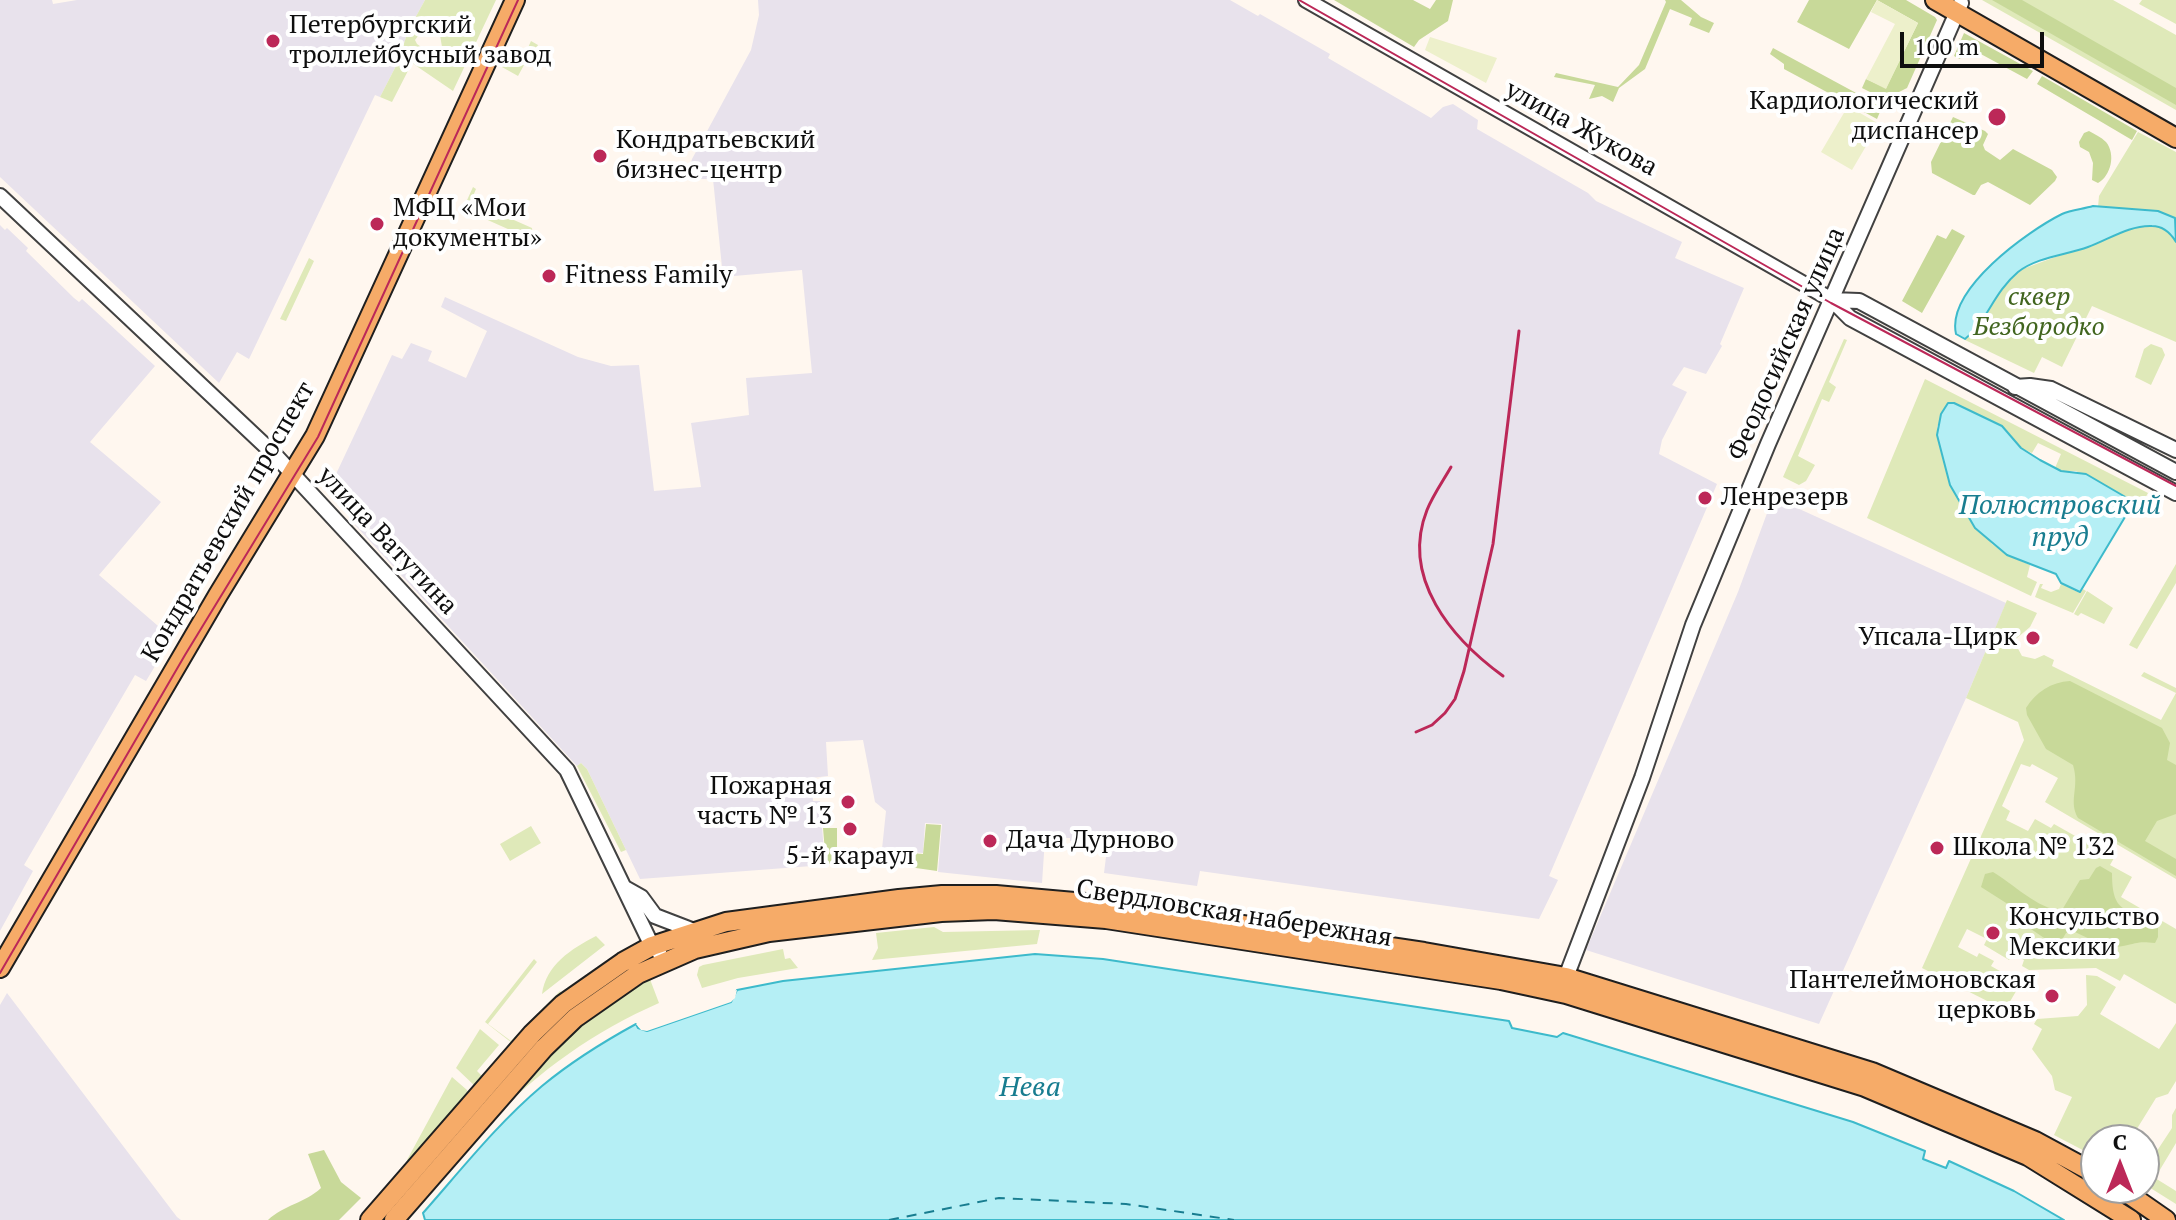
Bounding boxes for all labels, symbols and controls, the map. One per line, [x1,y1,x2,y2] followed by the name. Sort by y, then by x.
[289,10,552,72] place label: Петербургский троллейбусный завод
[1904,16,2048,66] scale bar
[1914,30,1979,62] text: 100 m
[264,32,282,50] marker: Петербургский троллейбусный завод
[1499,74,1663,184] street label: улица Жукова
[1749,86,1979,148] place label: Кардиологический диспансер
[1986,106,2008,128] marker: Кардиологический диспансер
[616,125,816,186] place label: Кондратьевский бизнес-центр
[591,147,609,165] marker: Кондратьевский бизнес-центр
[393,193,542,254] place label: МФЦ «Мои документы»
[368,215,386,233] marker: МФЦ «Мои документы»
[1722,223,1852,465] street label: Феодосийская улица
[565,260,732,292] place label: Fitness Family
[540,267,558,285] marker: Fitness Family
[1973,282,2105,344] park label: сквер Безбородко
[136,376,322,668] street label: Кондратьевский проспект
[310,460,464,622] street label: улица Ватутина
[1721,482,1849,514] place label: Ленрезерв
[1696,489,1714,507] marker: Ленрезерв
[1959,489,2161,555] water label: Полюстровский пруд
[1858,622,2017,654] place label: Упсала-Цирк
[2024,629,2042,647] marker: Упсала-Цирк
[697,771,832,832] place label: Пожарная часть № 13
[839,793,857,811] marker: Пожарная часть № 13
[841,820,859,838] marker: 5-й караул
[1006,825,1174,857] place label: Дача Дурново
[981,832,999,850] marker: Дача Дурново
[1953,832,2115,864] place label: Школа № 132
[1928,839,1946,857] marker: Школа № 132
[786,841,914,873] place label: 5-й караул
[1074,874,1394,954] street label: Свердловская набережная
[2009,902,2160,964] place label: Консульство Мексики
[1984,924,2002,942] marker: Консульство Мексики
[1789,965,2036,1026] place label: Пантелеймоновская церковь
[2043,987,2061,1005] marker: Пантелеймоновская церковь
[999,1071,1061,1105] water label: Нева
[2080,1124,2160,1204] north arrow
[2113,1127,2127,1156] text: С

